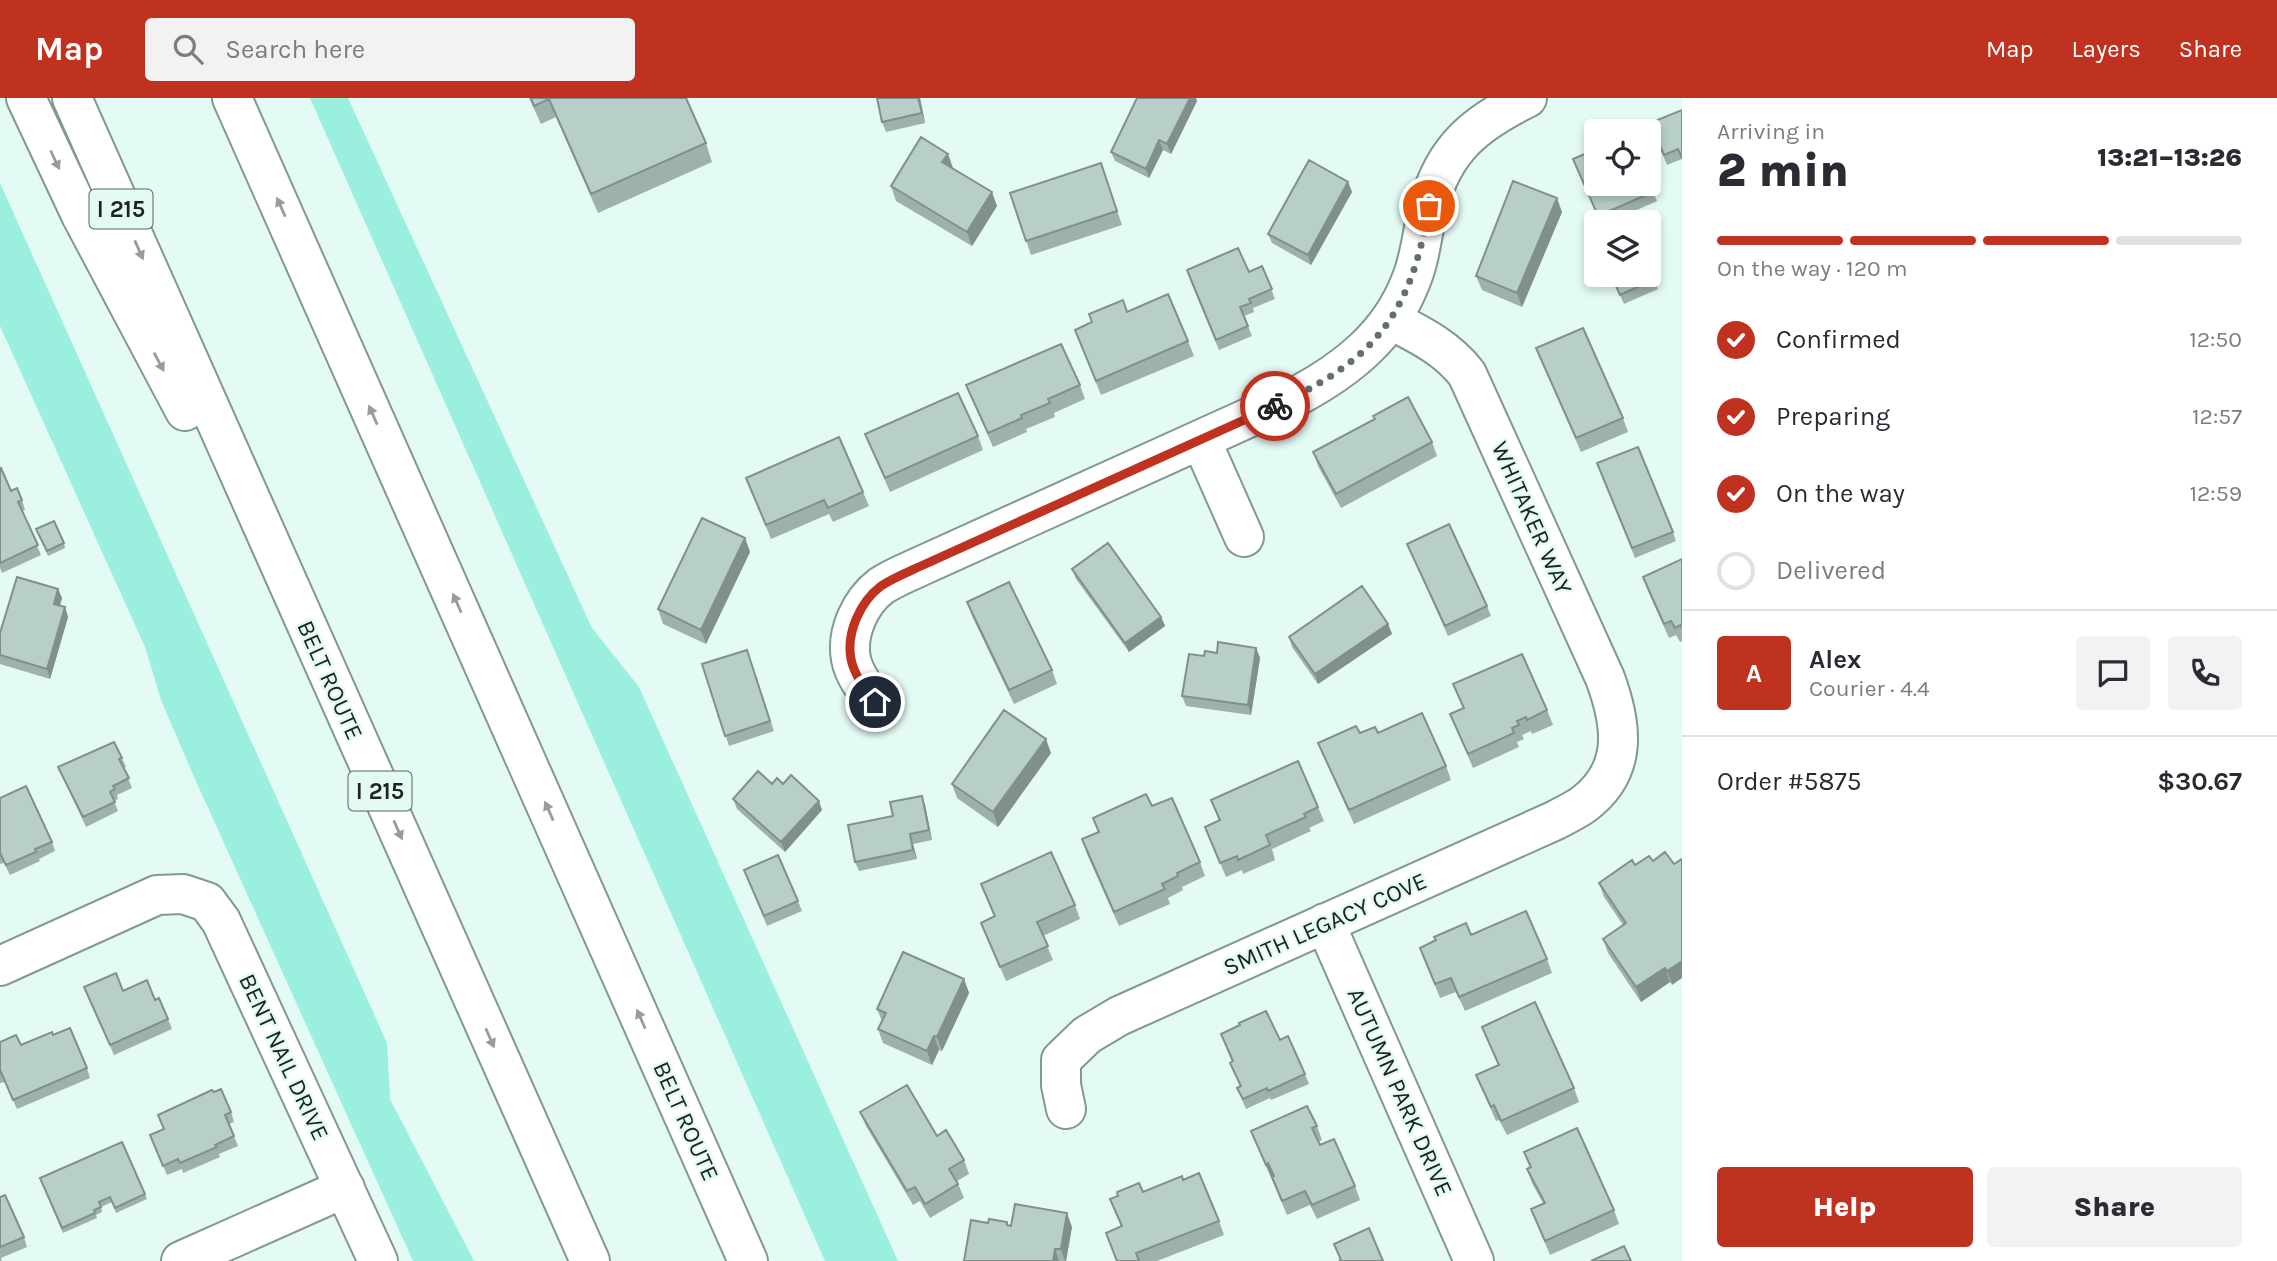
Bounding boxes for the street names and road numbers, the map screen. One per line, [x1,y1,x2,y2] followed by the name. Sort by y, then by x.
[90,190,152,228] road number: I 215
[1486,437,1578,599] street label: WHITAKER WAY
[291,616,369,744] street label: BELT ROUTE
[348,772,412,810] road number: I 215
[1219,867,1431,981] street label: SMITH LEGACY COVE
[233,969,335,1145] street label: BENT NAIL DRIVE
[1341,984,1459,1200] street label: AUTUMN PARK DRIVE
[647,1057,725,1185] street label: BELT ROUTE

